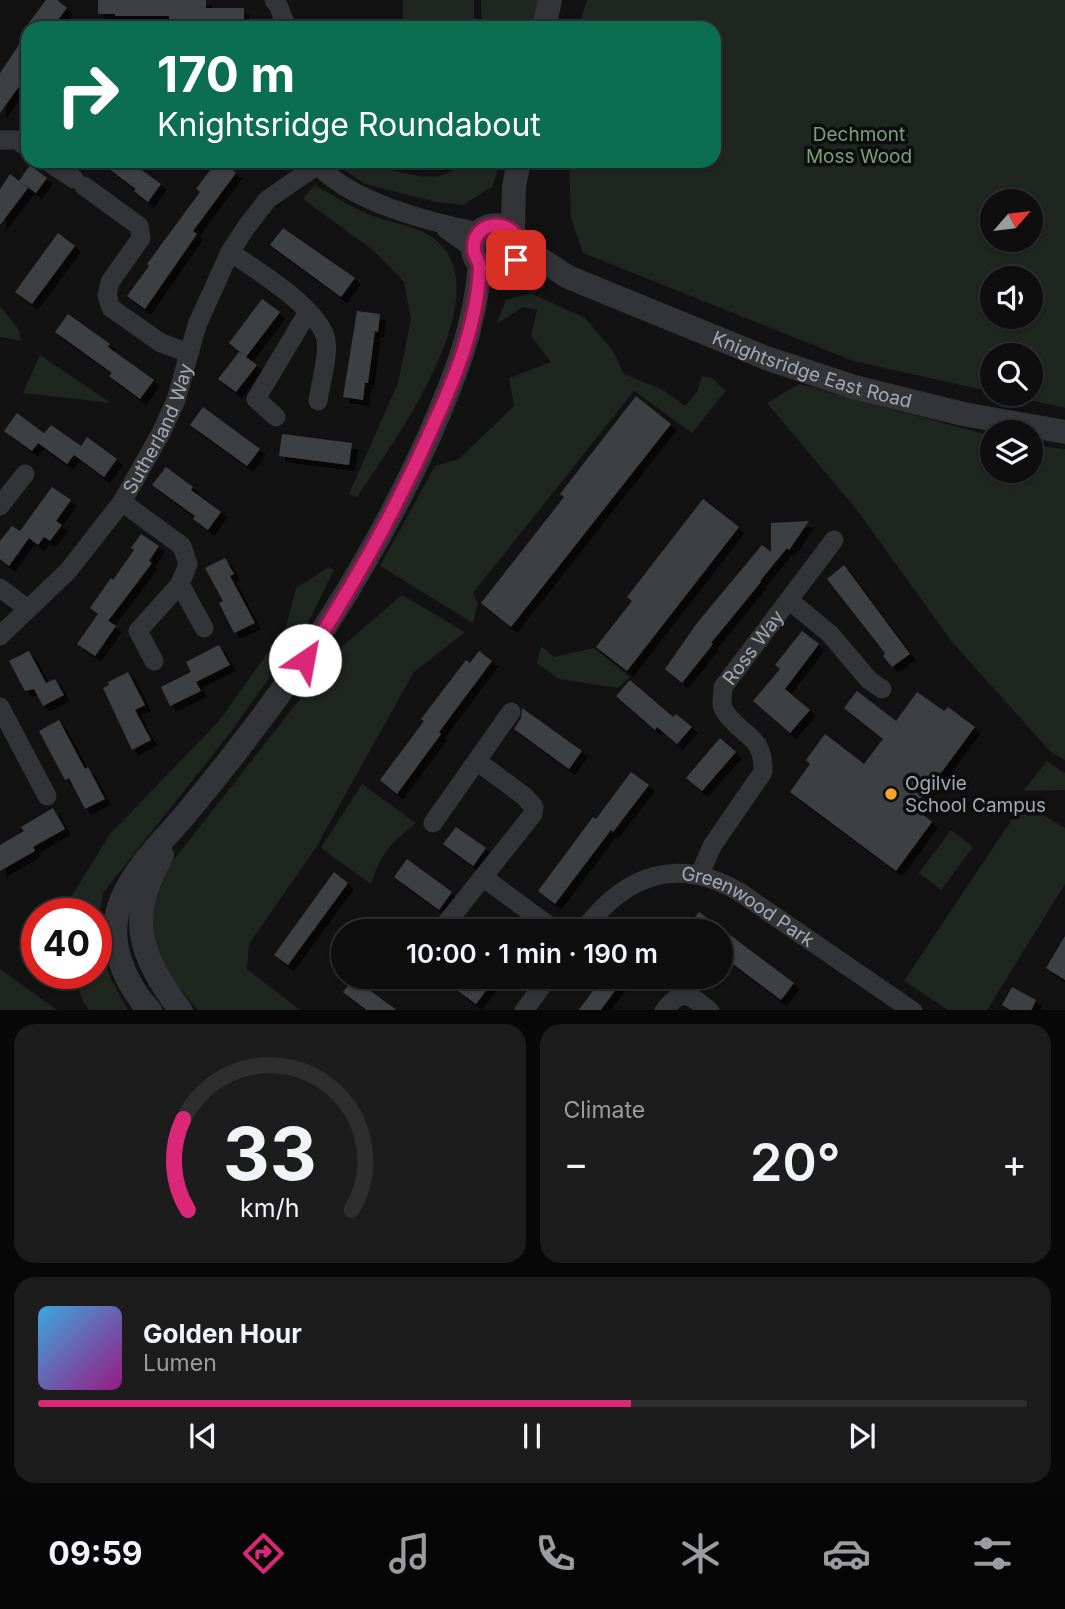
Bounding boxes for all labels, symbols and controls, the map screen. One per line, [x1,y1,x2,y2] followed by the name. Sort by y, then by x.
[157,45,295,104] text: 170 m
[42,49,133,140] icon: right
[157,105,541,144] text: Knightsridge Roundabout
[806,123,912,168] park label: Dechmont Moss Wood
[980,189,1043,252] north arrow
[980,189,1043,483] map controls
[486,230,546,290] pin
[497,241,535,279] icon: arrive
[980,266,1043,329] button: sound
[709,326,914,412] street label: Knightsridge East Road
[980,343,1043,406] button: search
[118,360,197,498] street label: Sutherland Way
[980,420,1043,483] button: layers
[717,605,789,689] street label: Ross Way
[268,623,342,697] position arrow
[905,772,1046,817] place label: Ogilvie School Campus
[883,786,899,802] marker: Ogilvie School Campus
[680,862,819,952] street label: Greenwood Park
[21,898,112,989] speed limit sign: 40
[406,938,658,969] text: 10:00 · 1 min · 190 m
[564,1096,645,1124] text: Climate
[223,1109,317,1198] text: 33
[750,1131,841,1194] text: 20°
[564,1140,589,1186] text: −
[1002,1140,1027,1186] text: +
[240,1192,299,1222] text: km/h
[143,1318,302,1349] text: Golden Hour
[143,1349,217,1377] text: Lumen
[184,1417,222,1455] icon: previous
[513,1417,551,1455] icon: pause
[843,1417,881,1455] icon: next
[239,1529,288,1578] icon: directions
[385,1529,434,1578] icon: music
[531,1529,580,1578] icon: phone
[676,1529,725,1578] icon: climate
[822,1529,871,1578] icon: car
[968,1529,1017,1578] icon: filters
[48,1534,143,1573] text: 09:59

